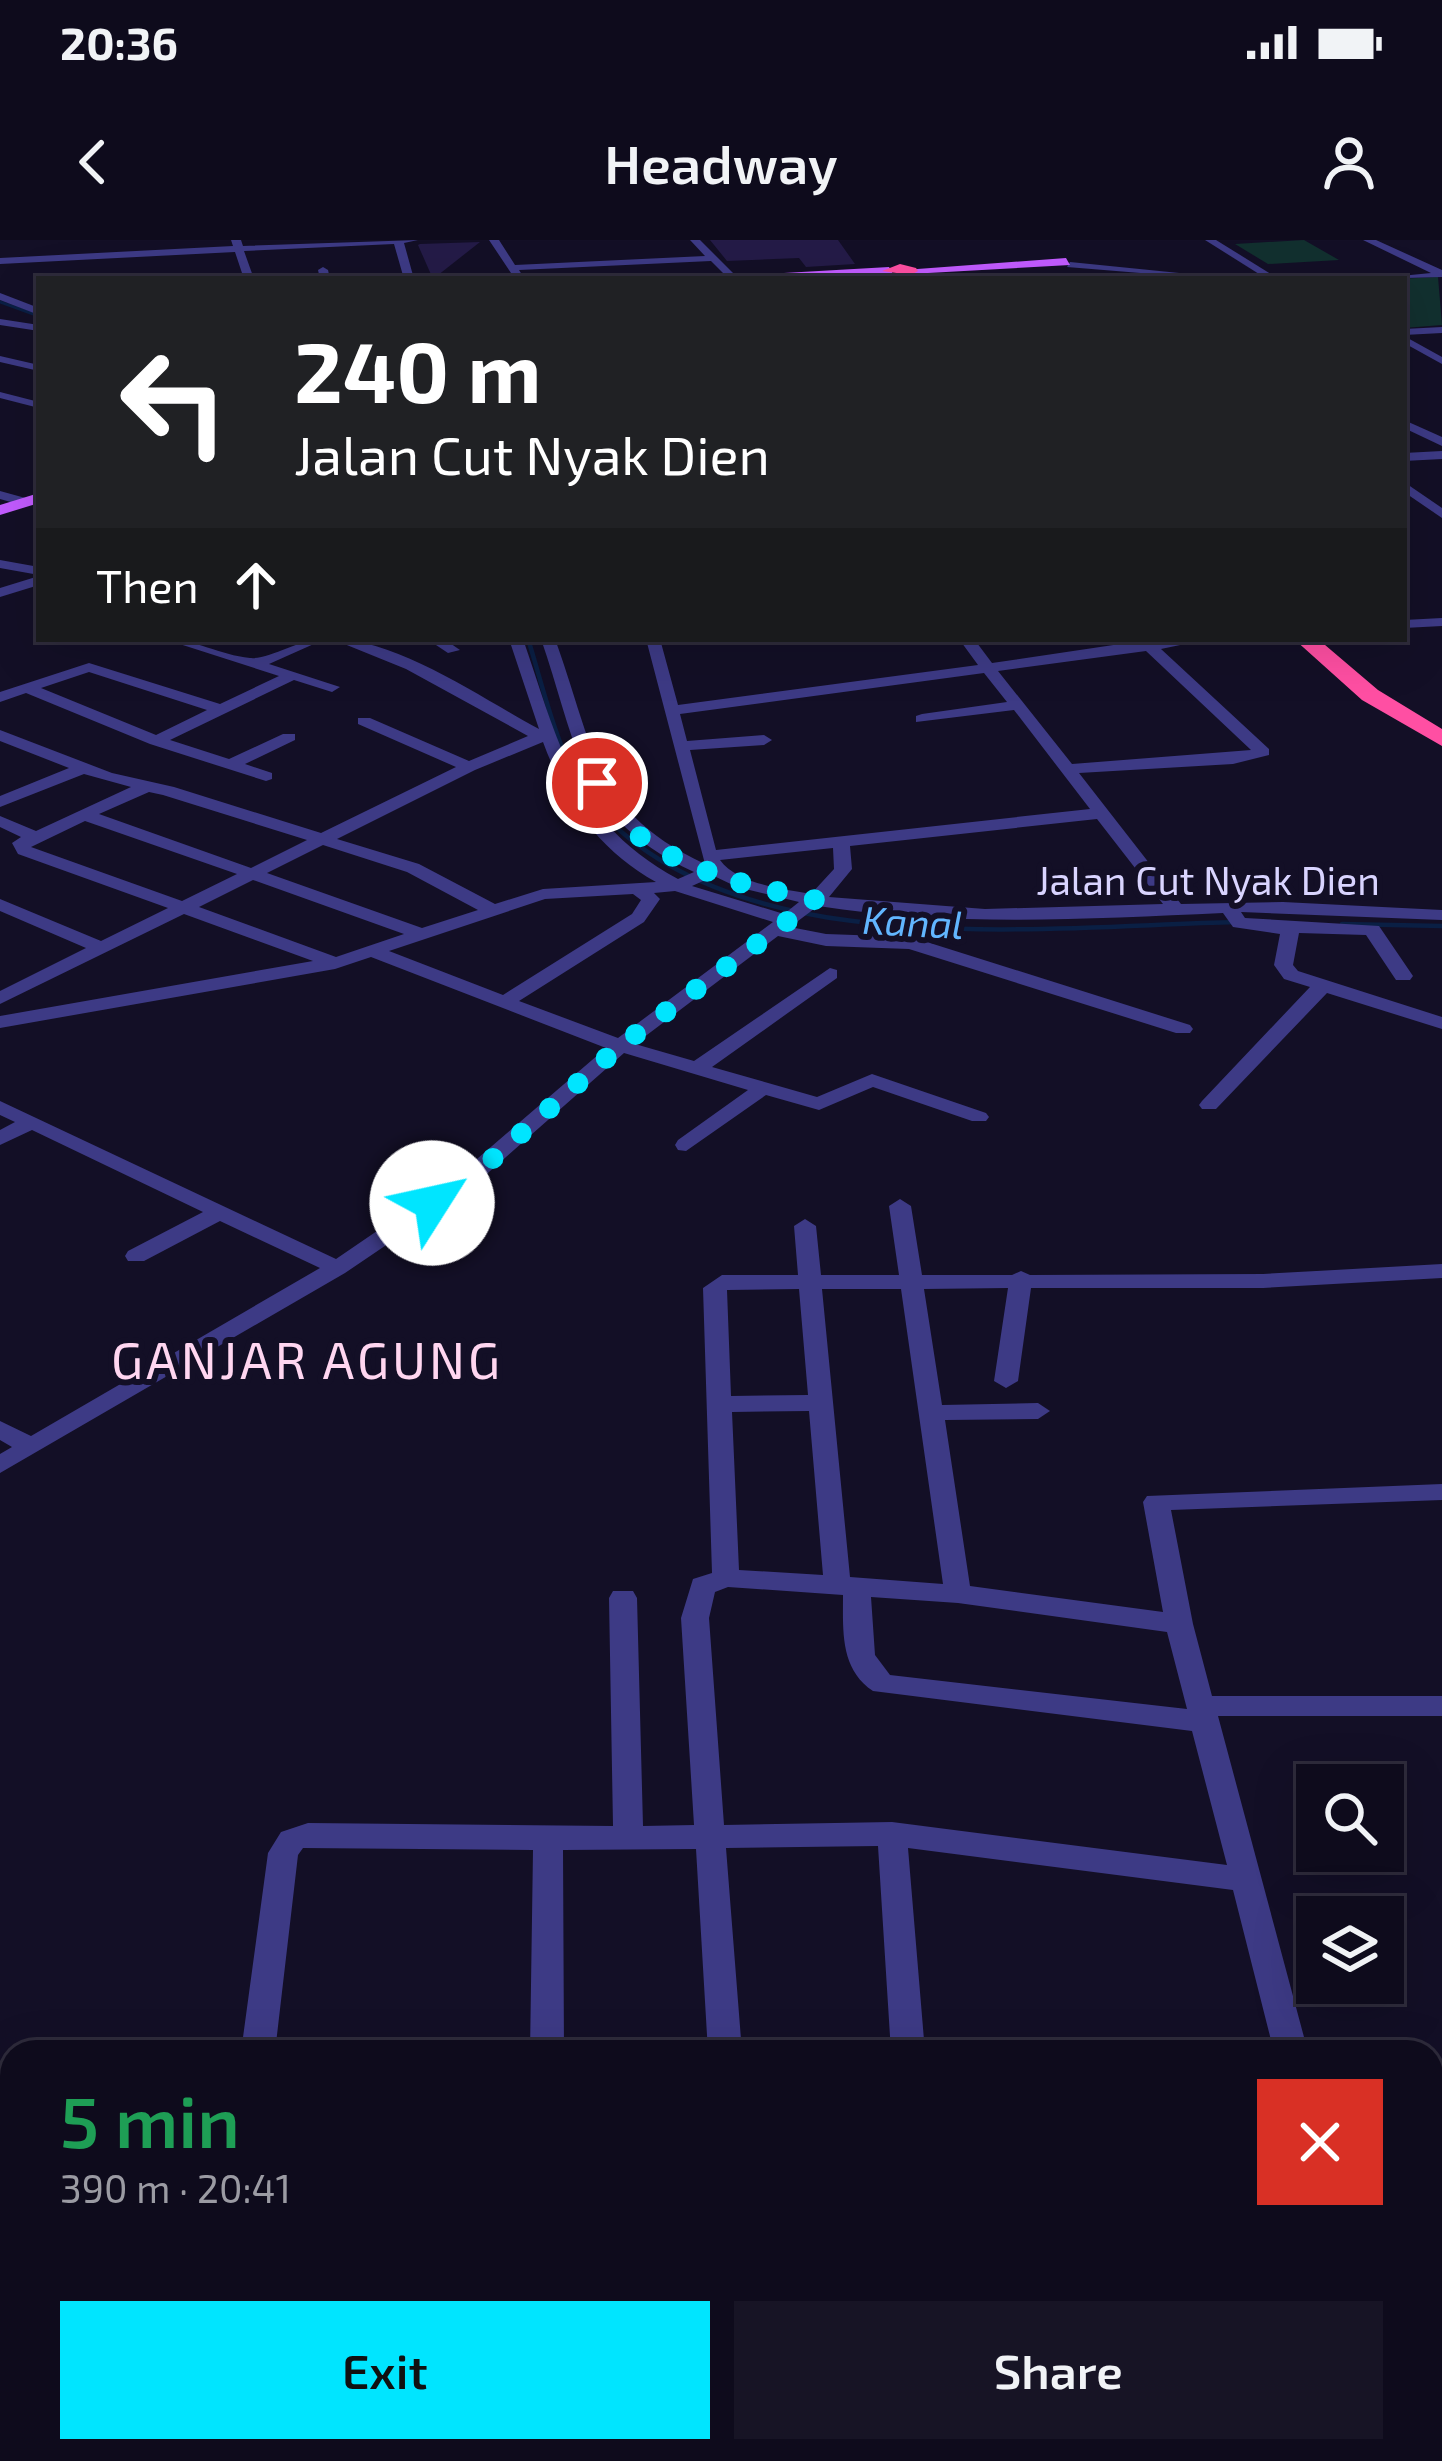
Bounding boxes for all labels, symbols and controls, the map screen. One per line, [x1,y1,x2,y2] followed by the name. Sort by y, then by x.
[60,15,178,69] text: 20:36
[60,129,126,195] icon: back
[1316,129,1382,195] icon: person
[604,130,838,195] text: Headway
[294,319,541,420] text: 240 m
[96,324,252,480] icon: left
[294,421,770,486] text: Jalan Cut Nyak Dien
[223,552,289,618] icon: ahead
[96,558,199,612] text: Then
[546,732,648,834] pin
[564,750,630,816] icon: arrive
[1036,856,1380,903] street label: Jalan Cut Nyak Dien
[861,895,965,947] water label: Kanal
[369,1140,495,1266] position arrow
[111,1328,503,1389] district label: GANJAR AGUNG
[1296,1764,1404,2004] map controls
[1296,1764,1404,1872] button: search
[1296,1896,1404,2004] button: layers
[60,2076,240,2162] text: 5 min
[1257,2079,1383,2205] button: close
[60,2164,291,2211] text: 390 m · 20:41
[60,2301,710,2439] button: Exit
[734,2301,1383,2439] button: Share

